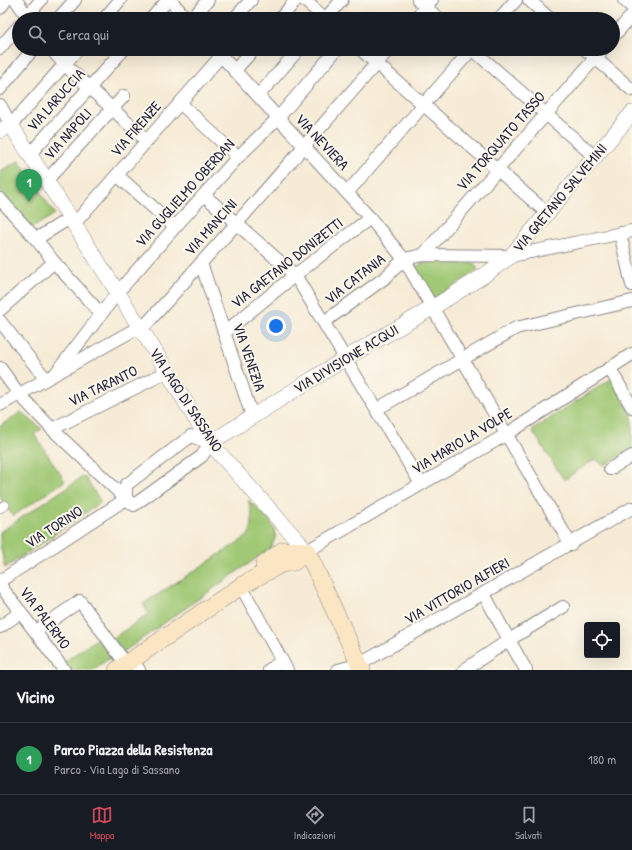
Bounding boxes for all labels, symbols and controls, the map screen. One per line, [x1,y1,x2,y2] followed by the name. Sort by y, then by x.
[12,12,620,56] search box
[26,23,48,45] icon: search
[58,24,109,45] text: Cerca qui
[22,63,90,136] street label: VIA LARUCCIA
[452,86,550,195] street label: VIA TORQUATO TASSO
[106,96,166,161] street label: VIA FIRENZE
[39,103,96,164] street label: VIA NAPOLI
[291,109,354,175] street label: VIA NEVIERA
[130,134,239,251] street label: VIA GUGLIELMO OBERDAN
[508,139,612,257] street label: VIA GAETANO SALVEMINI
[16,169,42,202] pin: 1
[179,194,242,260] street label: VIA MANCINI
[226,212,347,313] street label: VIA GAETANO DONIZETTI
[320,248,390,309] street label: VIA CATANIA
[266,316,286,336] your location
[289,319,402,398] street label: VIA DIVISIONE ACQUI
[228,320,271,394] street label: VIA VENEZIA
[145,344,228,456] street label: VIA LAGO DI SASSANO
[65,360,141,411] street label: VIA TARANTO
[408,402,516,479] street label: VIA MARIO LA VOLPE
[21,500,87,553] street label: VIA TORINO
[400,552,513,629] street label: VIA VITTORIO ALFIERI
[15,582,76,653] street label: VIA PALERMO
[584,622,620,658] map controls
[584,622,620,658] button: locate
[16,685,54,708] text: Vicino
[54,739,212,760] text: Parco Piazza della Resistenza
[27,750,31,768] text: 1
[588,750,616,768] text: 180 m
[54,760,180,778] text: Parco · Via Lago di Sassano
[90,804,114,842] tab: Mappa
[294,804,336,842] tab: Indicazioni
[515,804,542,842] tab: Salvati

